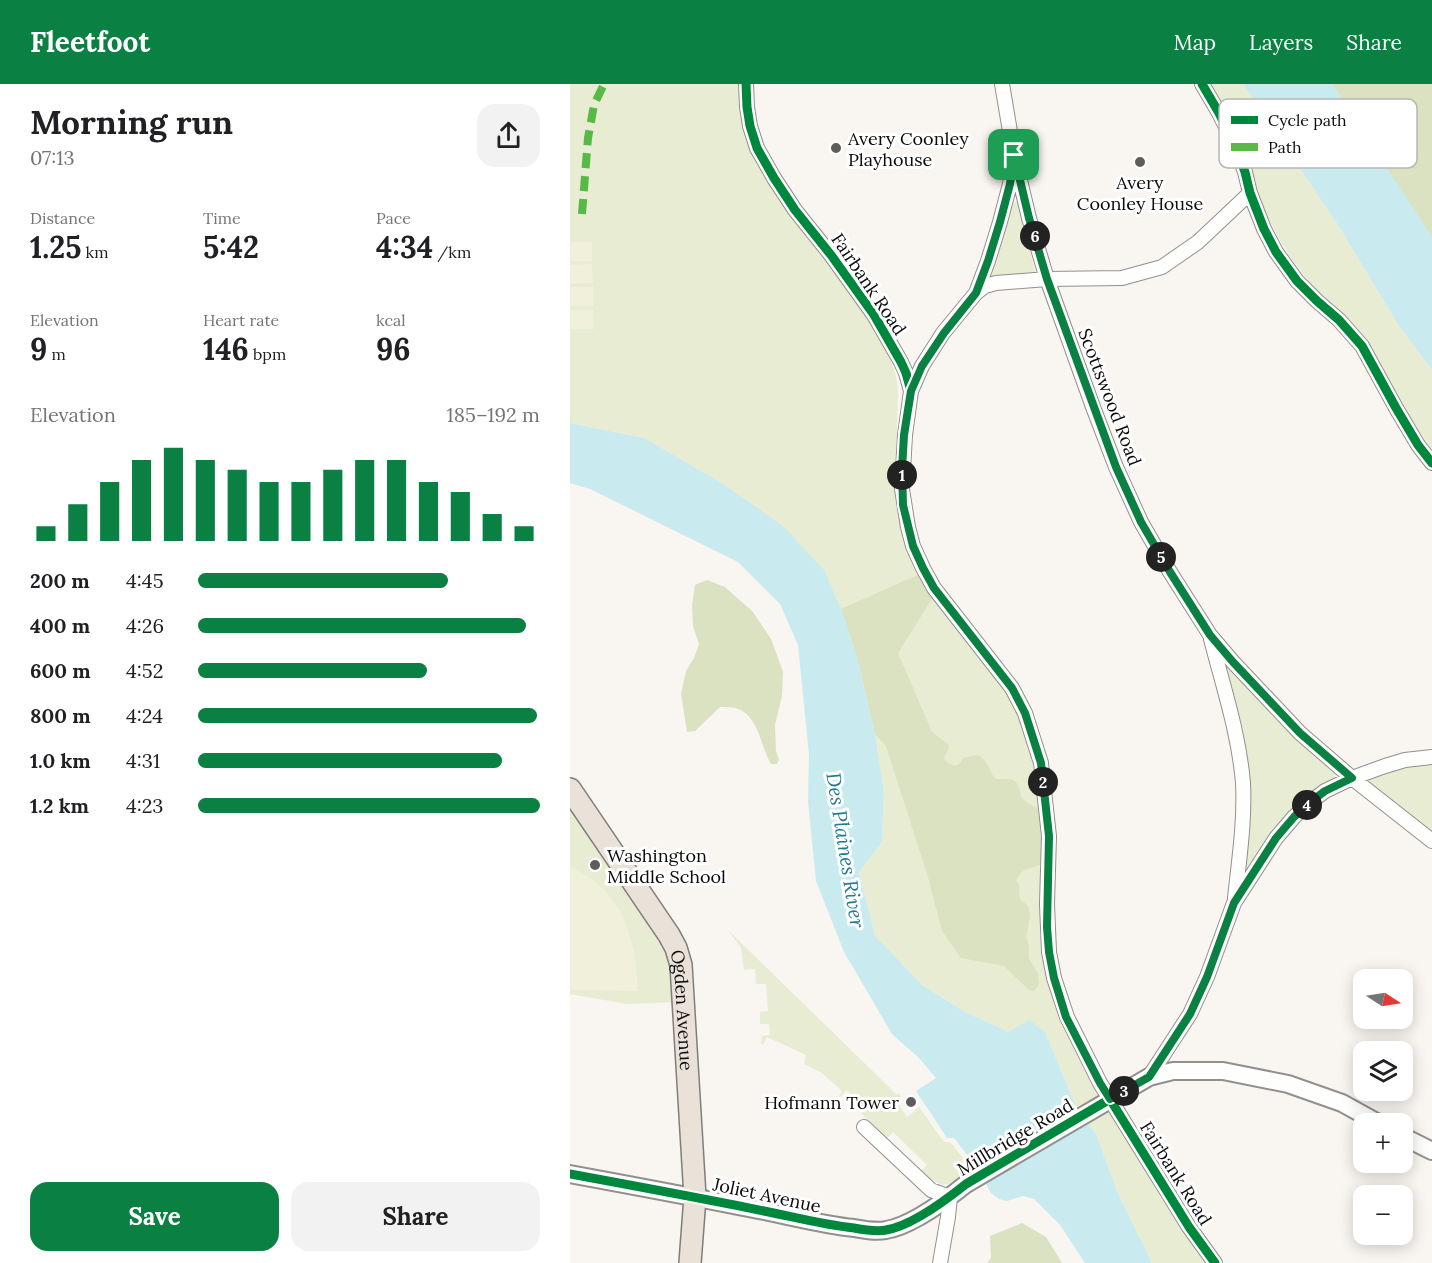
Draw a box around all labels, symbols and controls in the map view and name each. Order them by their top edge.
text: Fleetfoot [30,24,150,60]
text: Map [1173,29,1216,56]
text: Layers [1249,29,1313,56]
text: Share [1346,29,1402,56]
legend [1219,99,1417,168]
text: Morning run [30,101,233,143]
button: share [477,104,540,167]
text: Cycle path [1268,110,1347,130]
place label: Avery Coonley Playhouse [847,127,969,171]
pin [988,129,1039,180]
text: Path [1268,137,1302,157]
icon: arrive [997,138,1030,171]
marker: Avery Coonley Playhouse [829,141,843,155]
text: 07:13 [30,145,75,170]
marker: Avery Coonley House [1133,155,1147,169]
place label: Avery Coonley House [1077,171,1203,215]
text: Distance [30,208,95,228]
text: Time [203,208,241,228]
text: Pace [376,208,411,228]
pin: 6 [1020,221,1050,251]
text: 6 [1030,226,1040,246]
text: 1.25 [30,228,81,266]
text: 5:42 [203,228,259,266]
text: 4:34 [376,228,433,266]
street label: Fairbank Road [826,229,912,340]
text: km [81,242,108,262]
text: /km [433,242,471,262]
text: Elevation [30,310,99,330]
text: Heart rate [203,310,279,330]
text: kcal [376,310,406,330]
street label: Scottswood Road [1073,325,1147,469]
text: 9 [30,330,47,368]
text: 146 [203,330,249,368]
text: 96 [376,330,411,368]
text: m [47,344,66,364]
text: bpm [249,344,286,364]
text: Elevation [30,402,116,427]
text: 185–192 m [447,402,540,427]
pin: 1 [887,460,917,490]
text: 1 [899,465,905,485]
pin: 5 [1146,542,1176,572]
text: 5 [1157,547,1165,567]
text: 200 m [30,568,90,593]
text: 4:45 [126,568,164,593]
text: 400 m [30,613,90,638]
text: 4:26 [126,613,164,638]
text: 600 m [30,658,91,683]
text: 4:52 [126,658,163,683]
text: 800 m [30,703,91,728]
text: 4:24 [126,703,163,728]
text: 1.0 km [30,748,91,773]
text: 4:31 [126,748,160,773]
pin: 2 [1028,767,1058,797]
water label: Des Plaines River [821,771,871,930]
text: 2 [1039,772,1047,792]
pin: 4 [1292,790,1322,820]
text: 1.2 km [30,793,89,818]
text: 4:23 [126,793,163,818]
text: 4 [1303,795,1311,815]
place label: Washington Middle School [607,844,726,888]
marker: Washington Middle School [588,858,602,872]
street label: Ogden Avenue [666,947,699,1072]
north arrow [1353,969,1413,1029]
map controls [1353,969,1413,1245]
button: layers [1353,1041,1413,1101]
pin: 3 [1109,1076,1139,1106]
text: 3 [1120,1081,1128,1101]
place label: Hofmann Tower [764,1091,899,1114]
street label: Millbridge Road [953,1093,1078,1181]
marker: Hofmann Tower [904,1095,918,1109]
button: + [1353,1113,1413,1173]
street label: Fairbank Road [1135,1117,1217,1229]
street label: Joliet Avenue [710,1172,823,1218]
button: Save [30,1182,279,1251]
button: Share [291,1182,540,1251]
button: − [1353,1185,1413,1245]

